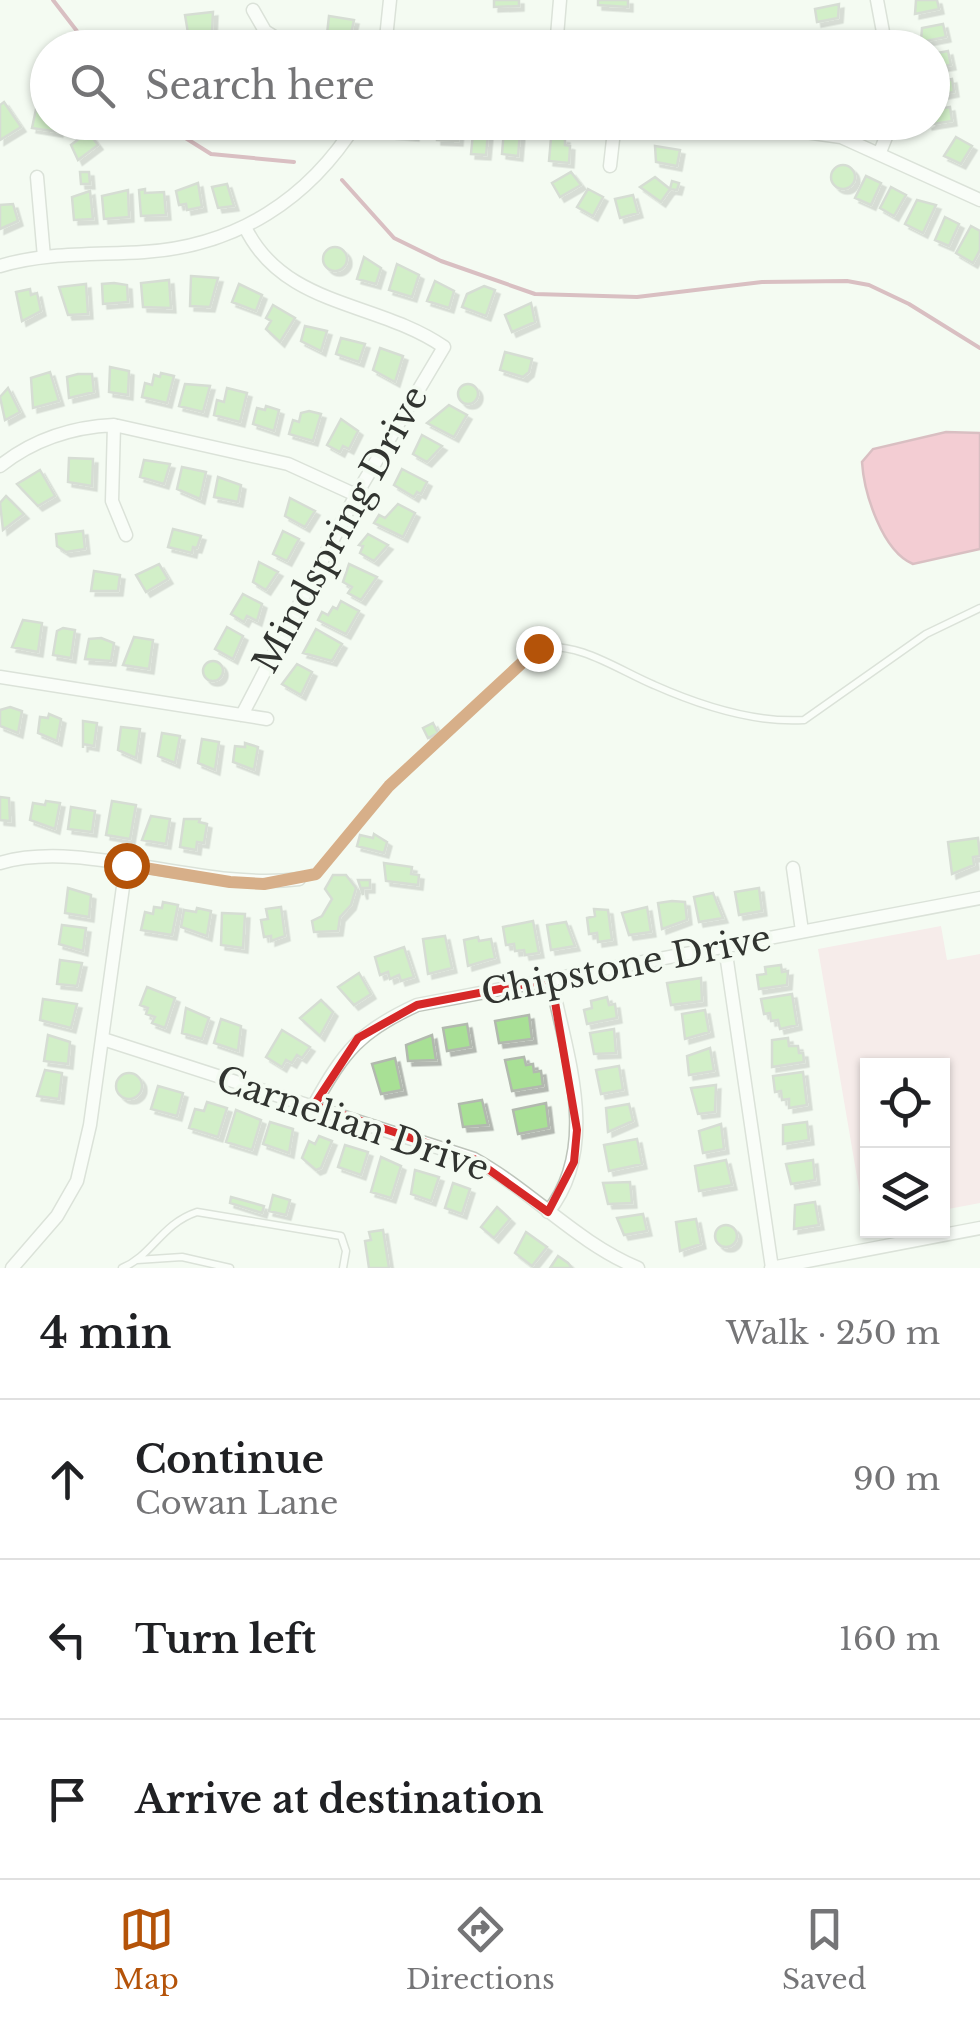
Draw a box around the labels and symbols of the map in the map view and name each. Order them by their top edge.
street label: Mindspring Drive [243,378,437,680]
route end [516,626,562,672]
route start [104,843,150,889]
street label: Chipstone Drive [478,916,774,1014]
street label: Carnelian Drive [211,1056,495,1190]

